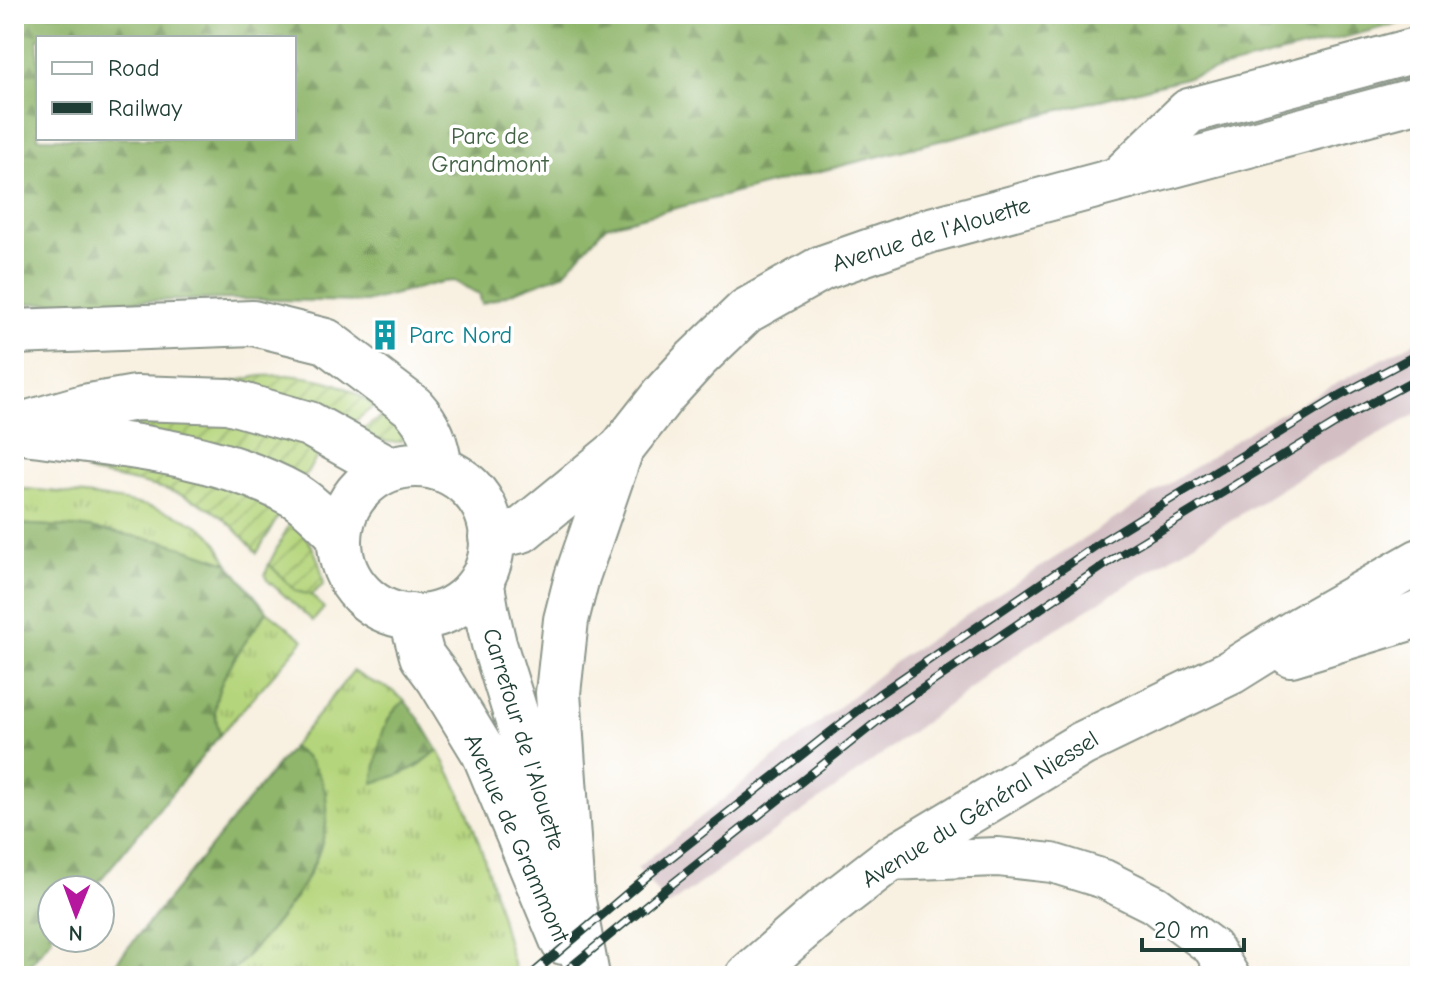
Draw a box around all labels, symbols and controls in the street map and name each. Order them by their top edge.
legend [36,36,296,140]
text: Road [108,54,160,82]
text: Railway [108,94,182,122]
park label: Parc de Grandmont [431,122,550,178]
street label: Avenue de l'Alouette [829,191,1033,277]
building icon: Parc Nord [368,318,402,352]
place label: Parc Nord [409,321,512,349]
street label: Carrefour de l'Alouette [477,625,571,853]
street label: Avenue du Général Niessel [856,725,1104,893]
street label: Avenue de Grammont [458,730,576,948]
north arrow [36,874,116,954]
scale bar [1142,902,1244,952]
text: 20 m [1154,916,1209,944]
text: N [68,920,83,946]

